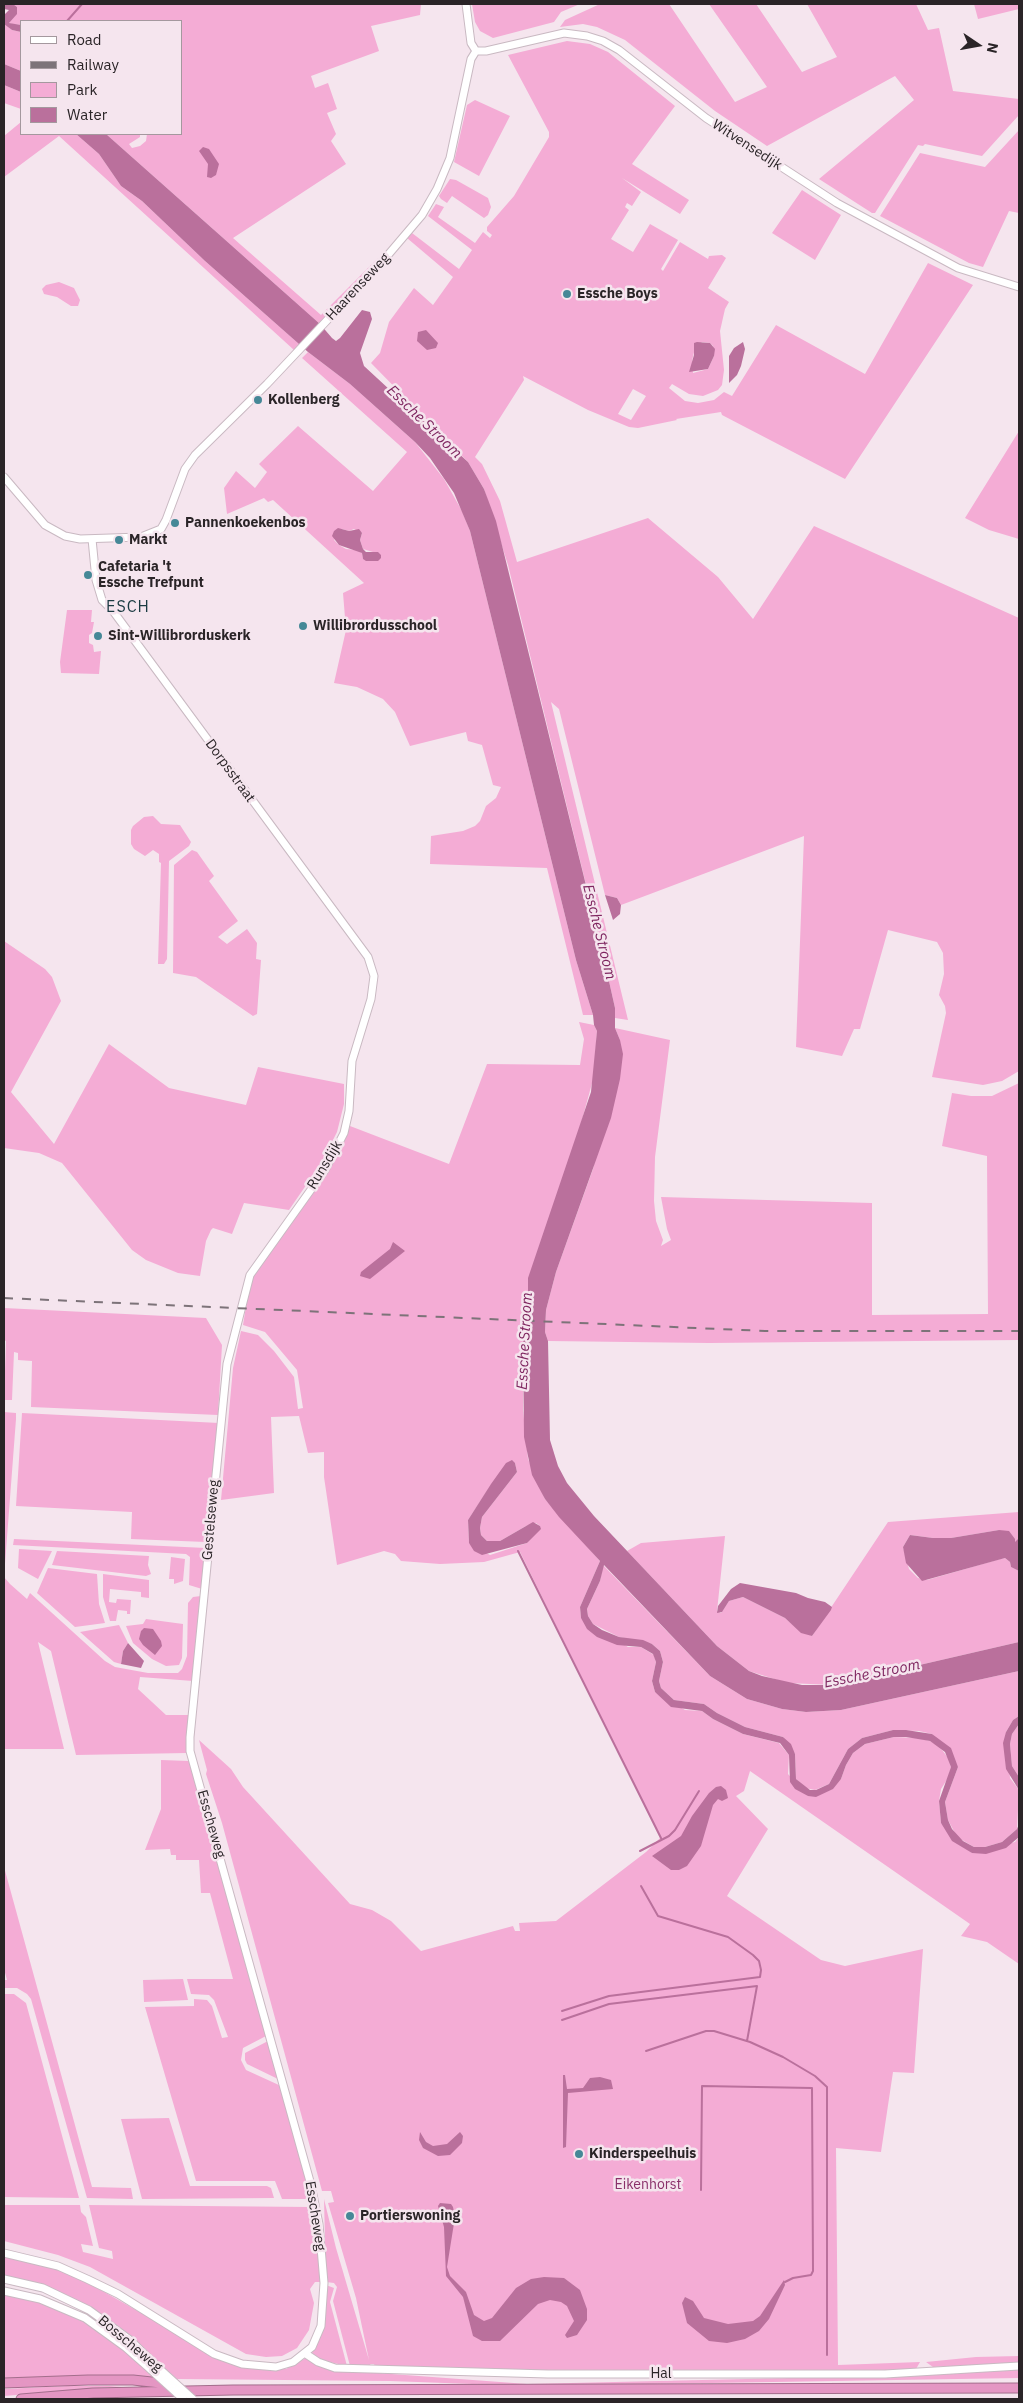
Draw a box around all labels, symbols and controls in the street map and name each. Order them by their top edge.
legend [20,20,182,135]
north arrow [953,20,1003,70]
text: Road [67,30,102,49]
text: N [983,41,1003,55]
text: Railway [67,55,119,74]
text: Park [67,80,97,99]
text: Water [67,105,107,124]
street label: Witvensedijk [709,116,785,174]
street label: Haarenseweg [323,250,393,324]
place label: Essche Boys [577,286,658,302]
marker: Essche Boys [561,288,573,300]
water label: Essche Stroom [383,382,465,462]
place label: Kollenberg [268,392,339,408]
marker: Kollenberg [252,394,264,406]
place label: Pannenkoekenbos [185,515,306,531]
marker: Pannenkoekenbos [169,517,181,529]
place label: Markt [129,532,167,548]
marker: Markt [113,534,125,546]
place label: Cafetaria 't Essche Trefpunt [98,559,204,592]
marker: Cafetaria 't Essche Trefpunt [82,569,94,581]
district label: ESCH [106,597,150,617]
place label: Willibrordusschool [313,618,437,634]
marker: Willibrordusschool [297,620,309,632]
place label: Sint-Willibrorduskerk [108,628,251,644]
marker: Sint-Willibrorduskerk [92,630,104,642]
street label: Dorpsstraat [202,736,258,806]
water label: Essche Stroom [578,882,620,982]
street label: Runsdijk [304,1137,346,1193]
water label: Essche Stroom [513,1292,537,1390]
street label: Gestelseweg [199,1479,223,1561]
water label: Essche Stroom [822,1656,922,1692]
street label: Esscheweg [193,1788,229,1860]
place label: Kinderspeelhuis [589,2146,696,2162]
marker: Kinderspeelhuis [573,2148,585,2160]
park label: Eikenhorst [614,2177,682,2193]
street label: Esscheweg [301,2180,329,2252]
place label: Portierswoning [360,2208,460,2224]
marker: Portierswoning [344,2210,356,2222]
street label: Bosscheweg [94,2312,166,2376]
street label: Hal [650,2366,672,2382]

